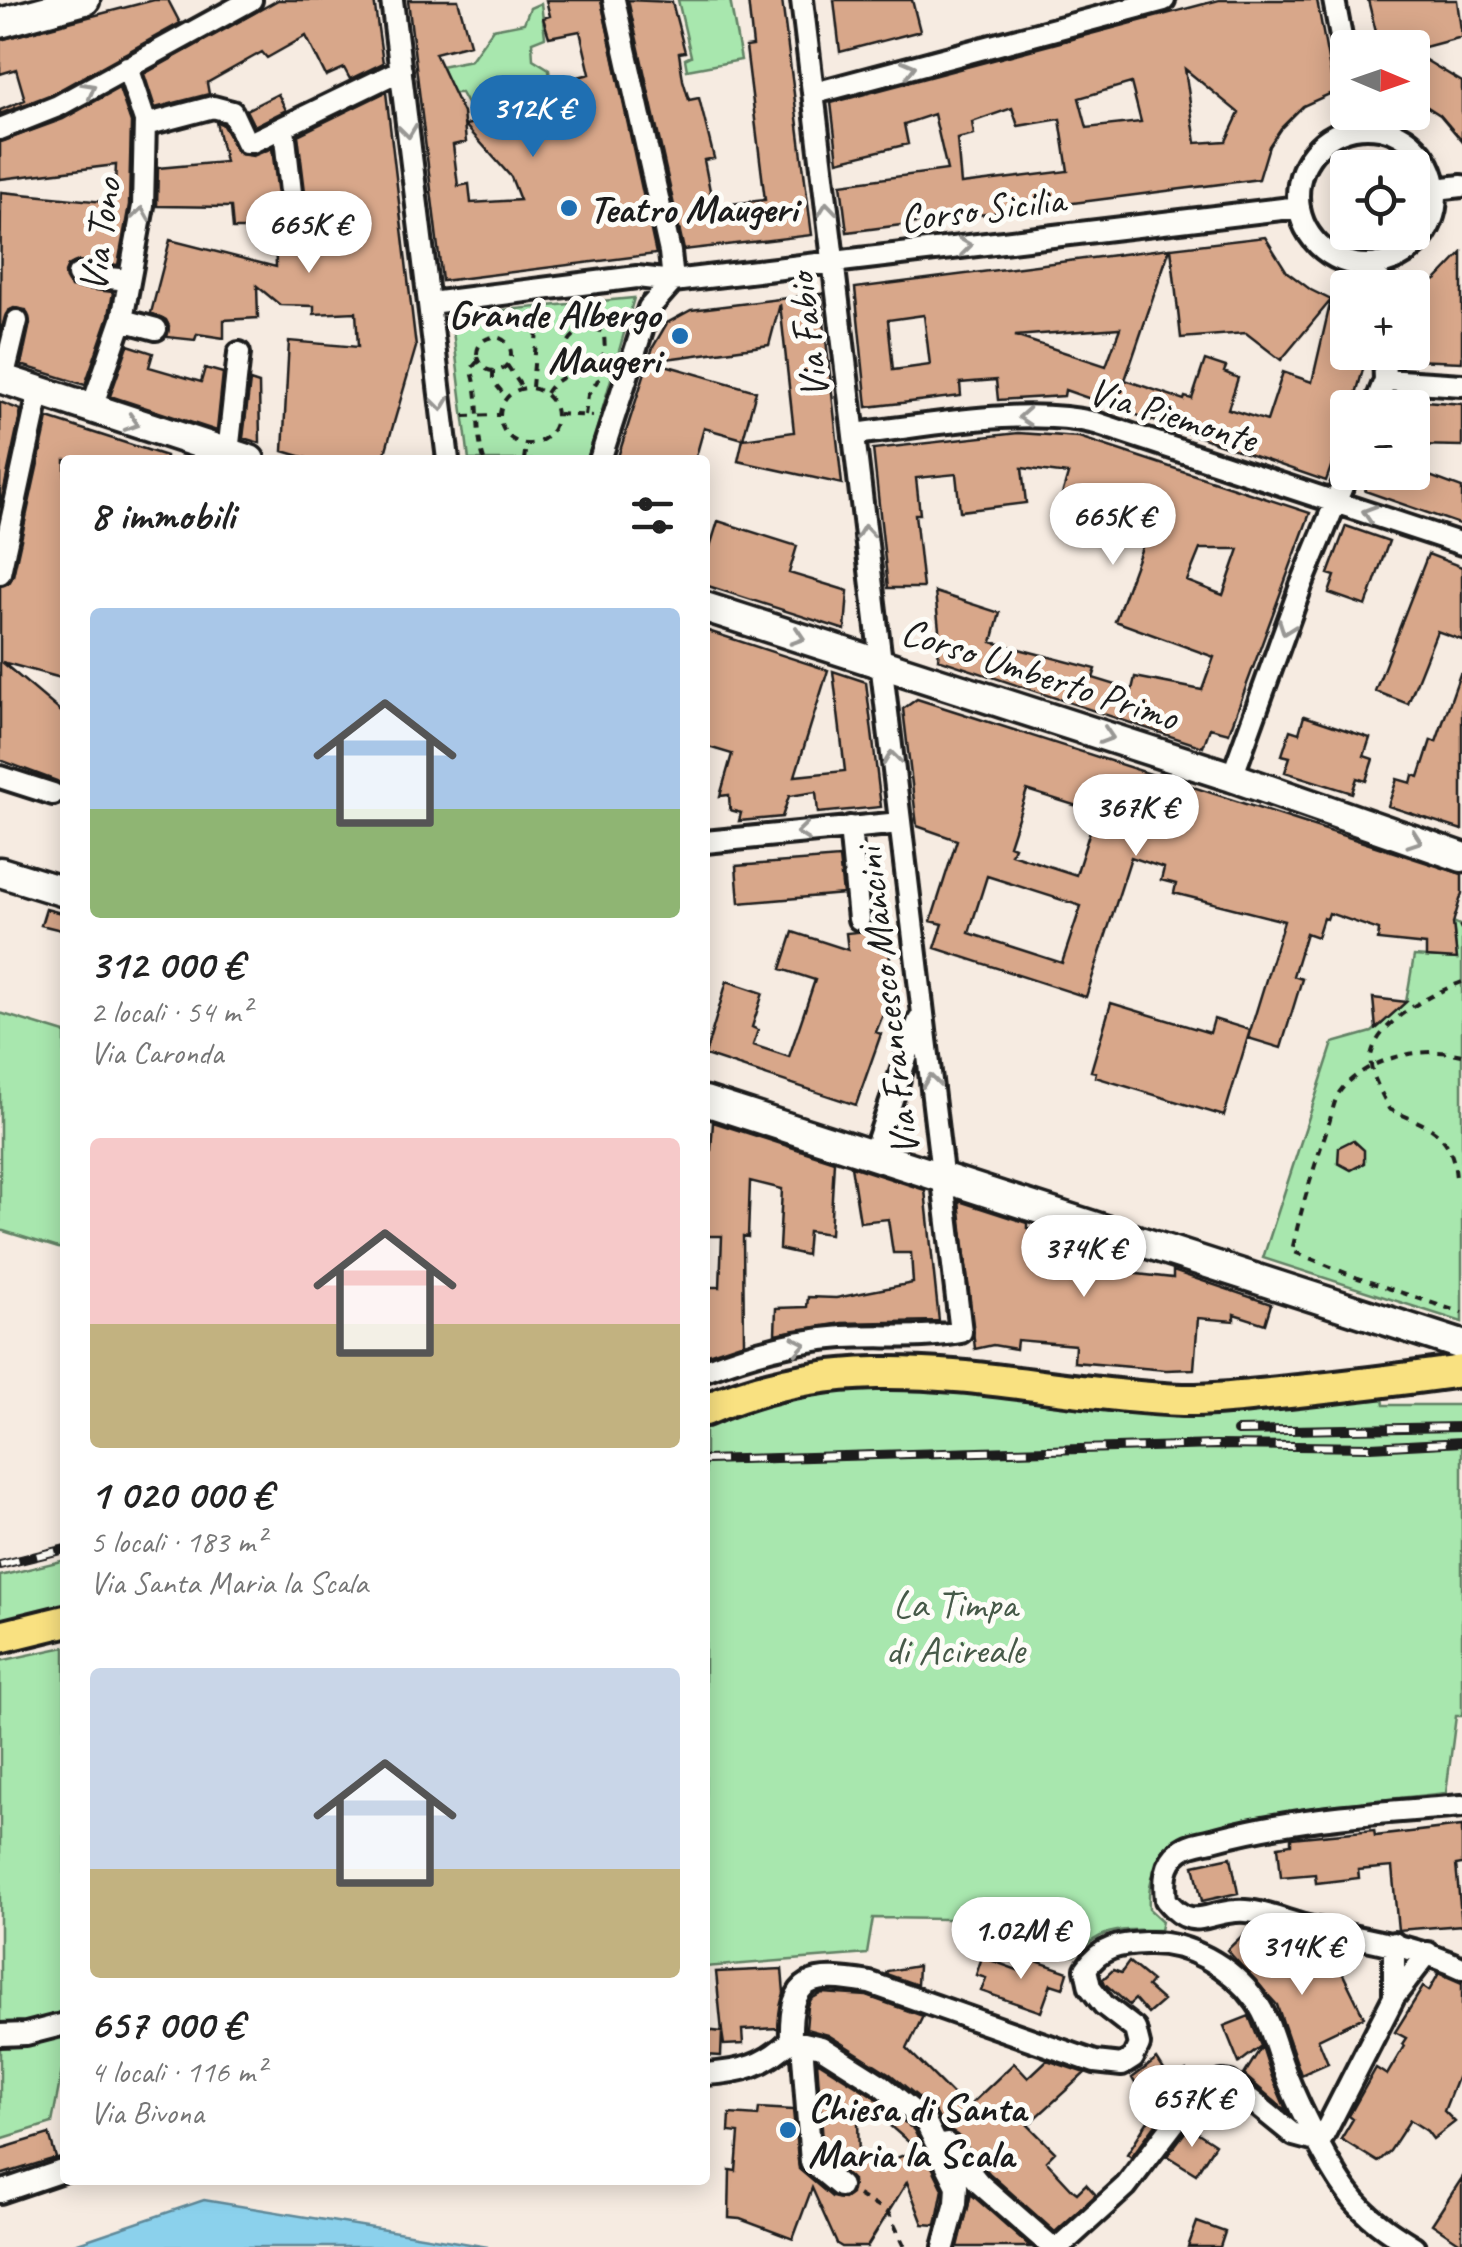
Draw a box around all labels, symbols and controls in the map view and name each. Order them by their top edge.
north arrow [1330,30,1430,130]
map controls [1330,30,1430,490]
one-way arrow [900,59,917,80]
pin: 312K € [452,75,614,160]
one-way arrow [78,81,96,101]
text: 312K € [492,87,574,128]
one-way arrow [397,124,418,140]
button: locate [1330,150,1430,250]
street label: Via Tono [67,173,133,295]
street label: Corso Sicilia [897,174,1071,244]
place label: Teatro Maugeri [589,184,803,234]
pin: 665K € [228,191,390,276]
marker: Teatro Maugeri [558,197,580,219]
one-way arrow [817,201,839,217]
text: 665K € [268,203,350,244]
one-way arrow [129,206,150,223]
one-way arrow [958,236,974,257]
street label: Via Fabio [775,267,840,401]
button: + [1330,270,1430,370]
place label: Grande Albergo Maugeri [449,289,665,385]
marker: Grande Albergo Maugeri [669,325,691,347]
street label: Via Piemonte [1083,366,1266,465]
button: − [1330,390,1430,490]
one-way arrow [430,396,451,412]
one-way arrow [1016,405,1032,427]
one-way arrow [123,411,140,432]
pin: 665K € [1032,483,1194,568]
icon: filters [625,488,680,543]
text: 8 immobili [90,489,235,542]
text: 665K € [1072,495,1154,536]
one-way arrow [1362,505,1379,525]
one-way arrow [855,523,876,539]
street label: Corso Umberto Primo [895,606,1186,743]
one-way arrow [1277,619,1298,636]
one-way arrow [788,625,805,646]
icon: home [295,673,475,853]
one-way arrow [1098,725,1115,745]
one-way arrow [882,750,903,766]
pin: 367K € [1055,774,1217,859]
text: 367K € [1095,786,1177,827]
one-way arrow [794,821,810,842]
one-way arrow [1406,829,1423,849]
street label: Via Francesco Mancini [843,841,931,1159]
text: 312 000 € [90,938,243,991]
text: 2 locali · 54 m² [90,991,250,1032]
text: Via Caronda [90,1032,223,1073]
one-way arrow [921,1073,942,1089]
icon: home [295,1203,475,1383]
pin: 374K € [1003,1215,1165,1300]
text: 374K € [1043,1227,1125,1268]
one-way arrow [790,1335,807,1356]
text: 1 020 000 € [90,1468,272,1521]
text: 5 locali · 183 m² [90,1521,265,1562]
text: Via Santa Maria la Scala [90,1562,368,1603]
park label: La Timpa di Acireale [885,1579,1028,1675]
icon: home [295,1733,475,1913]
pin: 1.02M € [929,1897,1113,1982]
text: 1.02M € [973,1909,1069,1950]
pin: 314K € [1221,1913,1383,1998]
text: 314K € [1261,1925,1343,1966]
text: 657 000 € [90,1998,243,2051]
text: 4 locali · 116 m² [90,2051,265,2092]
pin: 657K € [1111,2065,1273,2150]
text: 657K € [1151,2077,1233,2118]
place label: Chiesa di Santa Maria la Scala [808,2083,1029,2179]
text: Via Bivona [90,2092,204,2133]
marker: Chiesa di Santa Maria la Scala [777,2119,799,2141]

